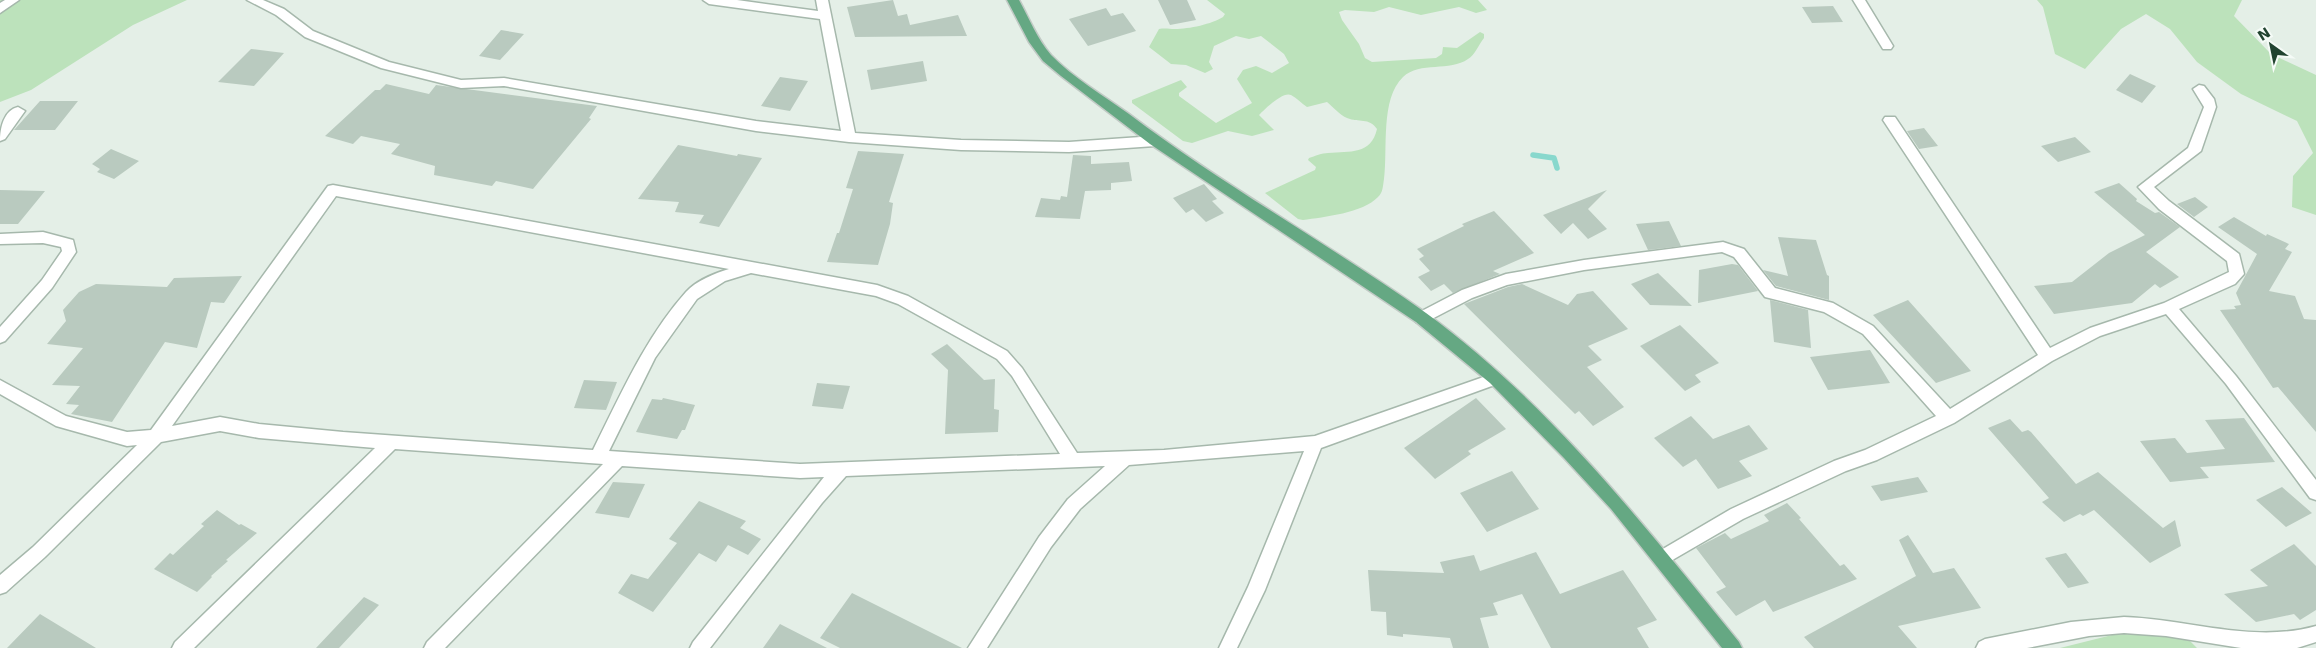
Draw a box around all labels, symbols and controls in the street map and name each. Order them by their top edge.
north arrow [2246,20,2296,70]
text: N [2255,24,2273,44]

